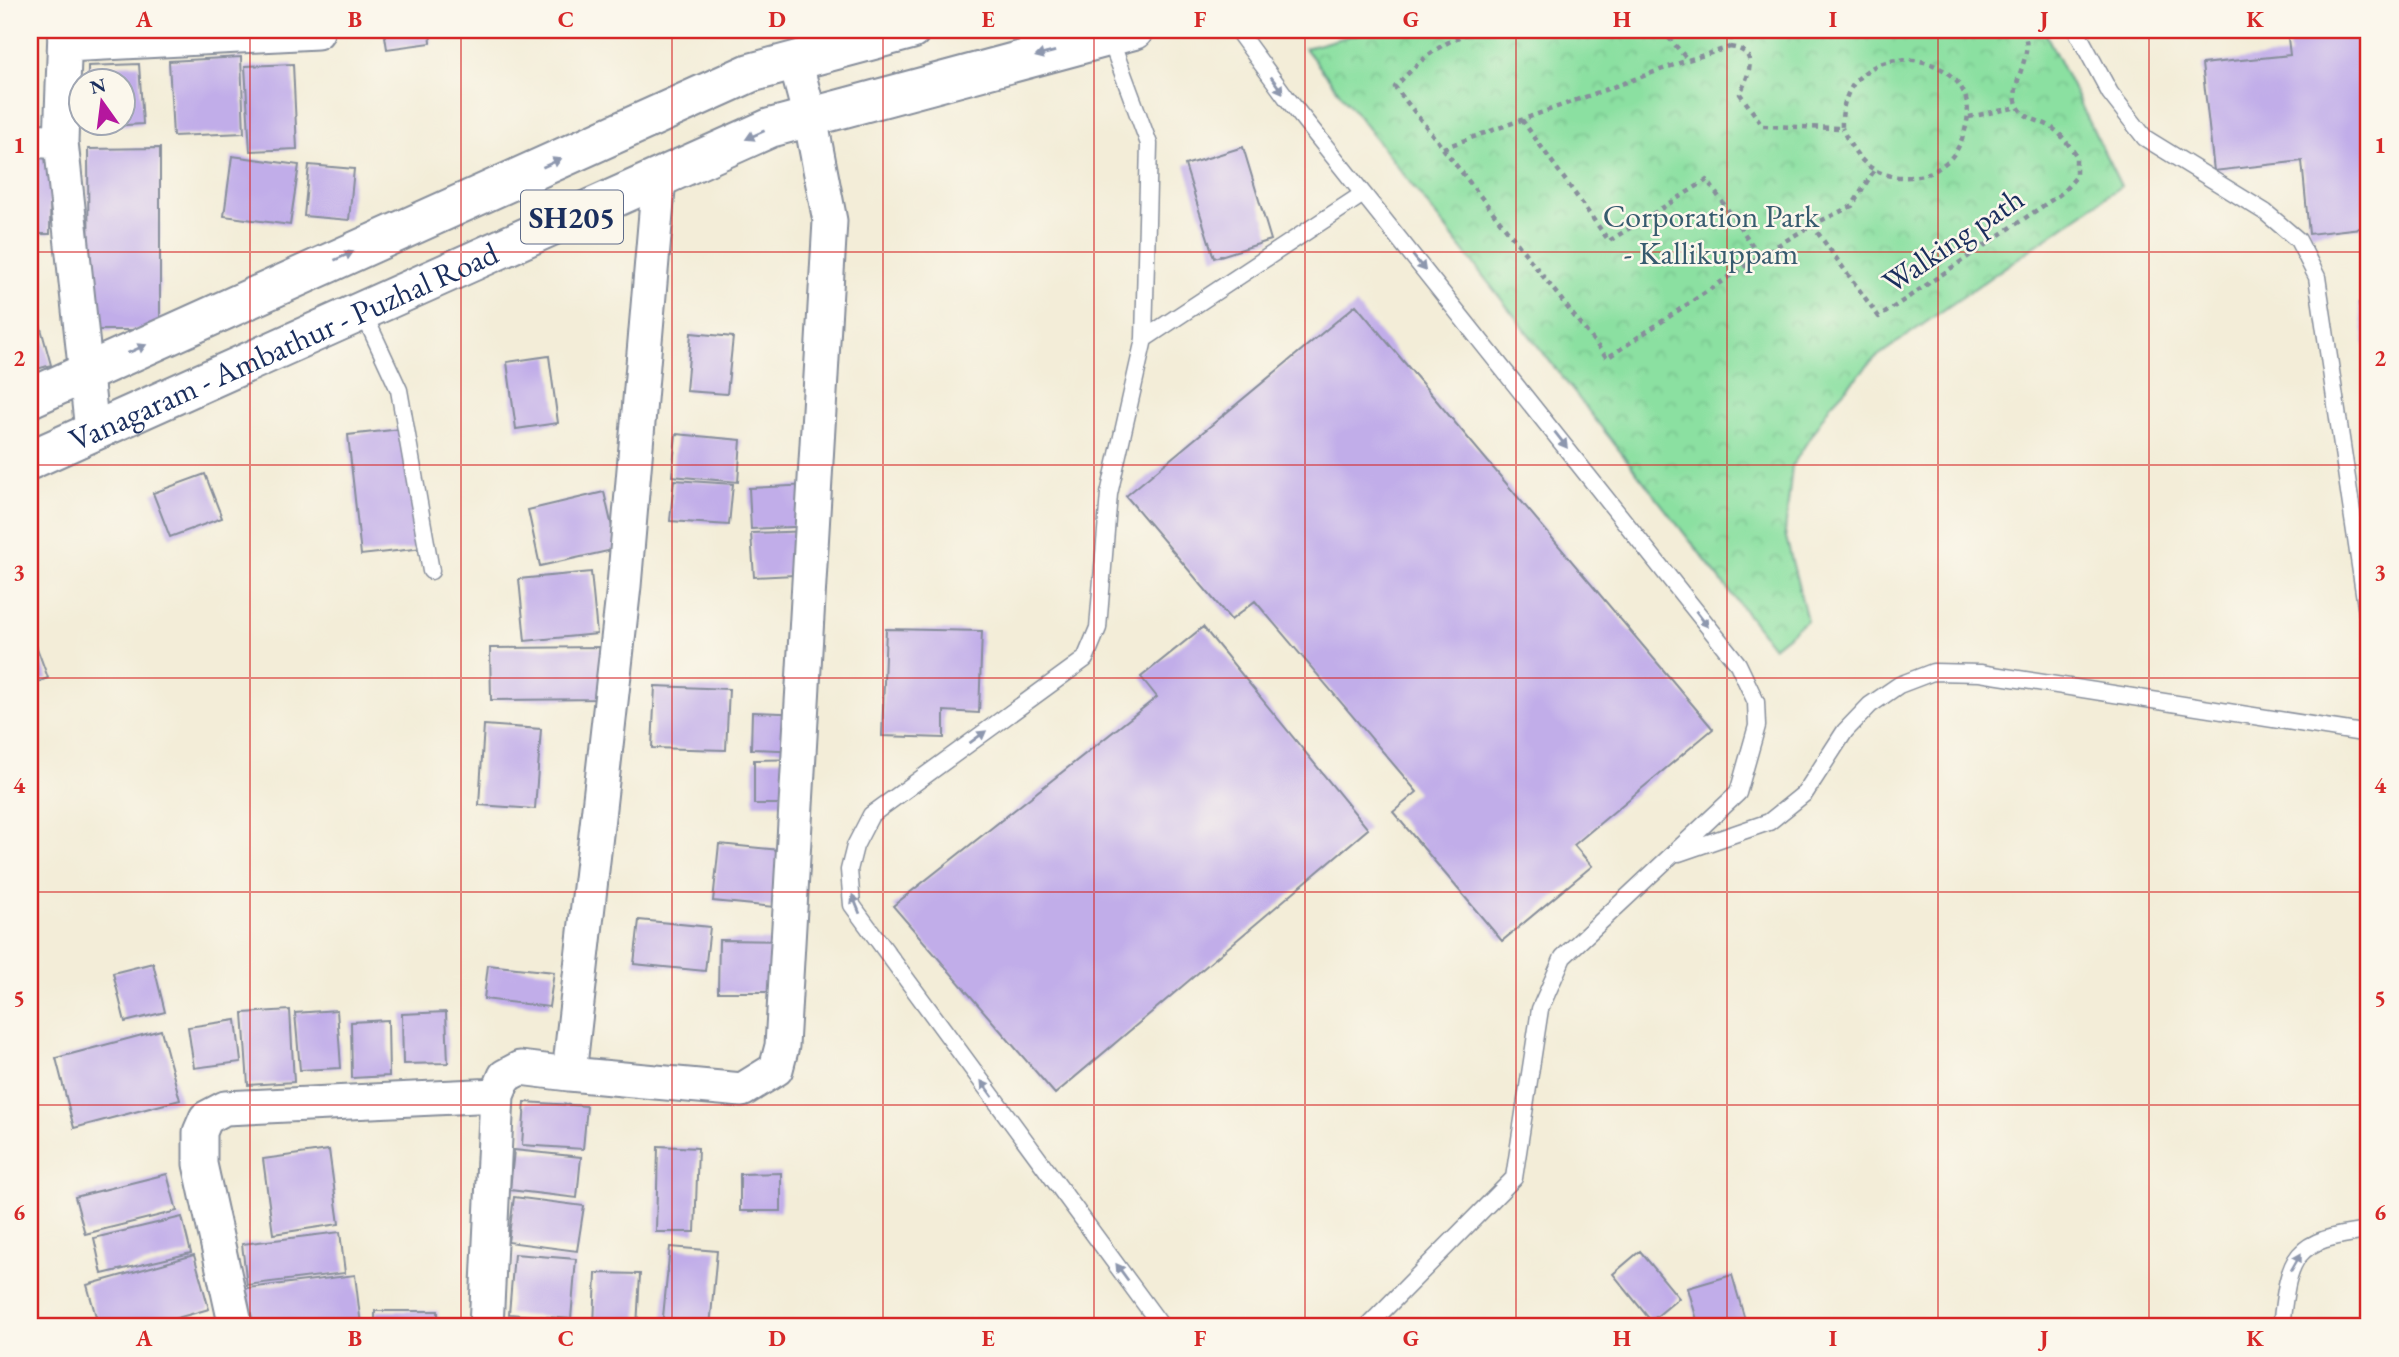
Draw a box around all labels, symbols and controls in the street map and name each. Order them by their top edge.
text: A [135,4,153,34]
text: B [348,4,362,34]
text: C [558,4,574,34]
text: D [768,4,786,34]
text: E [981,4,995,34]
text: F [1194,4,1207,34]
text: G [1403,4,1419,34]
text: H [1613,4,1631,34]
text: I [1829,4,1837,34]
text: J [2038,4,2049,34]
text: K [2246,4,2264,34]
one-way arrow [1034,49,1056,60]
north arrow [66,66,136,136]
text: N [88,72,109,100]
one-way arrow [1270,76,1284,94]
one-way arrow [745,129,765,141]
text: 1 [13,130,25,160]
text: 1 [2374,130,2386,160]
one-way arrow [541,157,562,168]
street label: Walking path [1874,177,2032,303]
road number: SH205 [521,190,623,244]
park label: Corporation Park - Kallikuppam [1603,195,1820,274]
street label: Vanagaram - Ambathur - Puzhal Road [63,231,505,461]
one-way arrow [334,250,354,262]
one-way arrow [1411,254,1426,271]
text: 2 [13,343,25,373]
text: 2 [2374,343,2386,373]
one-way arrow [126,344,147,355]
one-way arrow [1553,431,1568,449]
text: 3 [13,557,25,587]
text: 3 [2374,557,2386,587]
one-way arrow [1694,610,1709,627]
one-way arrow [969,730,987,744]
text: 4 [13,770,26,800]
text: 4 [2374,770,2387,800]
one-way arrow [850,893,861,914]
text: 5 [13,983,25,1013]
text: 5 [2374,983,2386,1013]
one-way arrow [981,1080,995,1098]
text: 6 [13,1197,25,1227]
text: 6 [2374,1197,2386,1227]
one-way arrow [2290,1252,2302,1271]
one-way arrow [1115,1263,1129,1281]
text: A [135,1323,153,1353]
text: B [348,1323,362,1353]
text: C [558,1323,574,1353]
text: D [768,1323,786,1353]
text: E [981,1323,995,1353]
text: F [1194,1323,1207,1353]
text: G [1403,1323,1419,1353]
text: H [1613,1323,1631,1353]
text: I [1829,1323,1837,1353]
text: J [2038,1323,2049,1353]
text: K [2246,1323,2264,1353]

